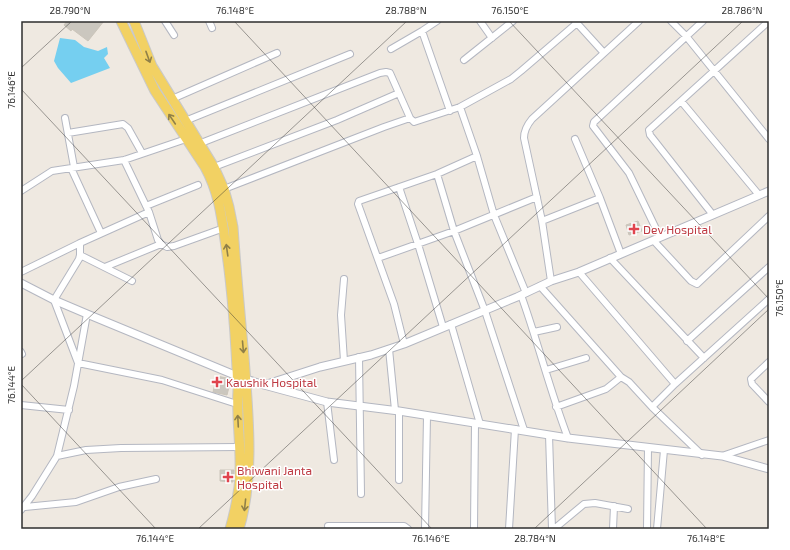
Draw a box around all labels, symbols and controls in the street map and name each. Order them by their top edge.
text: 28.790°N [49,4,91,16]
text: 76.148°E [216,4,254,16]
text: 28.788°N [385,4,427,16]
text: 76.150°E [491,4,529,16]
text: 28.786°N [721,4,763,16]
one-way arrow [145,51,153,63]
text: 76.146°E [5,71,17,109]
one-way arrow [168,114,176,125]
place label: Dev Hospital [643,222,712,236]
marker: Dev Hospital [628,223,640,235]
one-way arrow [223,244,231,257]
text: 76.150°E [773,279,785,317]
one-way arrow [239,340,247,353]
text: 76.144°E [5,365,17,404]
place label: Kaushik Hospital [226,375,317,389]
marker: Kaushik Hospital [211,376,223,388]
one-way arrow [234,415,242,428]
place label: Bhiwani Janta Hospital [237,463,312,491]
marker: Bhiwani Janta Hospital [222,471,234,483]
one-way arrow [241,498,249,511]
text: 76.144°E [136,532,175,544]
text: 76.146°E [412,532,450,544]
text: 28.784°N [514,532,556,544]
text: 76.148°E [687,532,725,544]

